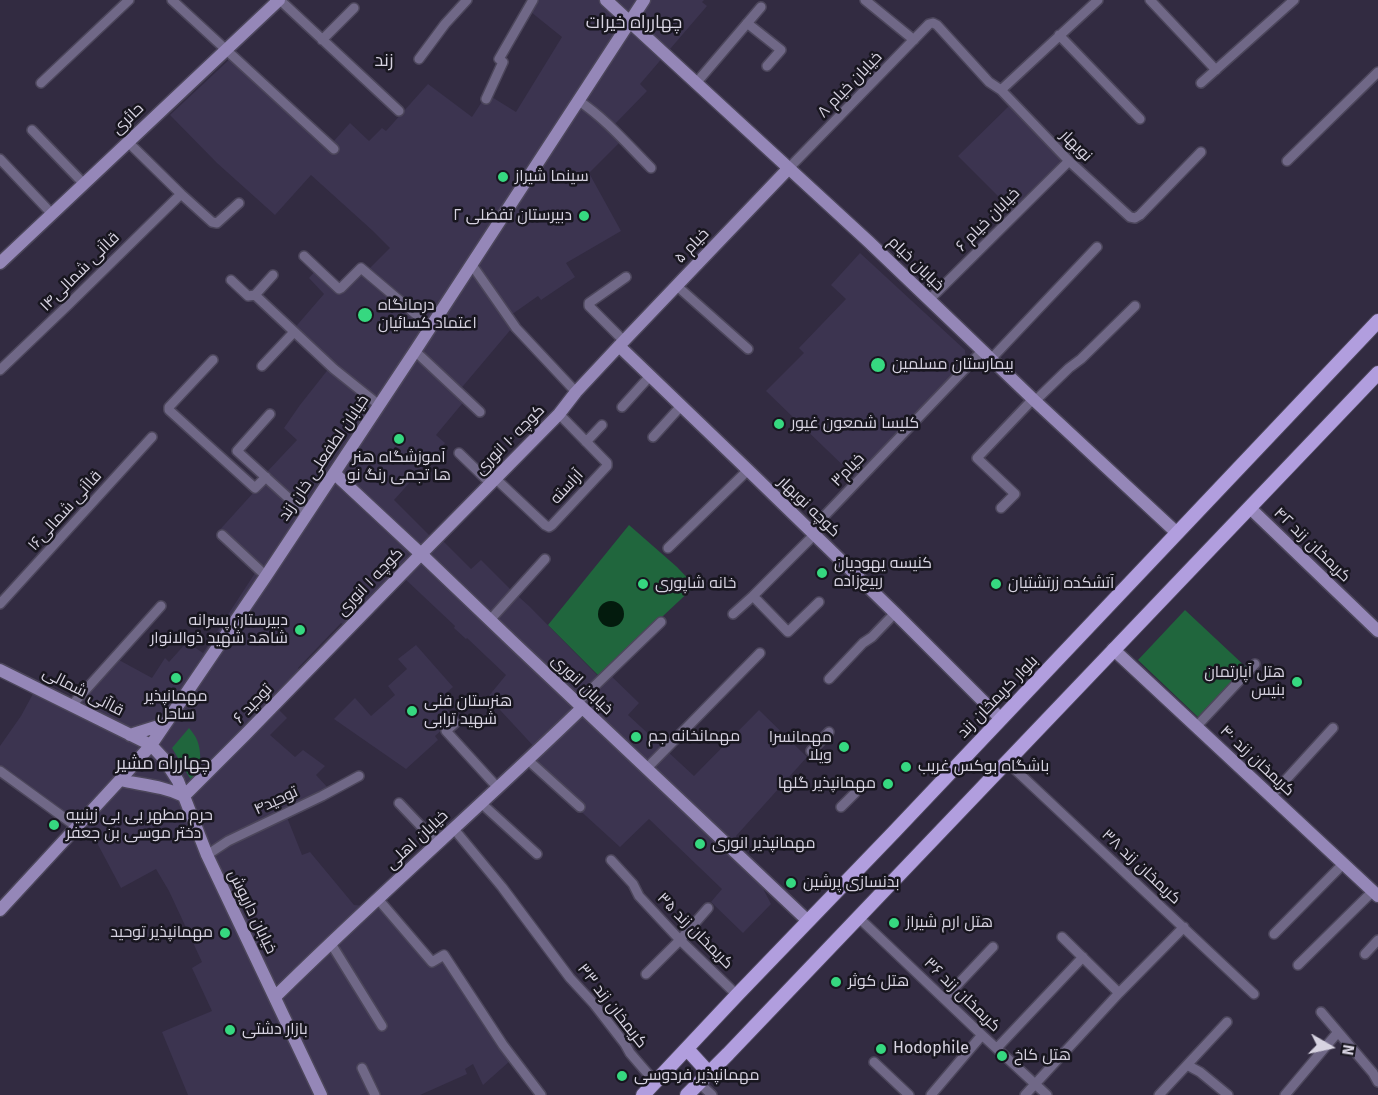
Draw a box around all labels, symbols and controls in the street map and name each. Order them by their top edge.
district label: چهارراه خیرات [586,12,682,34]
street label: خیابان خیام ۸ [814,48,886,122]
district label: زند [374,50,394,72]
street label: حائری [108,99,148,139]
street label: نوبهار [1056,126,1096,166]
place label: سینما شیراز [515,167,589,187]
marker: سینما شیراز [496,170,510,184]
street label: خیابان خیام ۶ [952,184,1024,256]
place label: دبیرستان تفضلی ۲ [453,206,572,226]
marker: دبیرستان تفضلی ۲ [577,209,591,223]
street label: ۵ خیام [671,224,713,268]
street label: قاآنی شمالی۱۴ [36,228,124,316]
street label: خیابان خیام [884,233,948,295]
place label: درمانگاه اعتماد کسائیان [378,296,477,334]
marker: درمانگاه اعتماد کسائیان [356,306,374,324]
place label: بیمارستان مسلمین [892,355,1014,375]
marker: بیمارستان مسلمین [869,356,887,374]
street label: خیابان لطفعلی خان زند [275,391,373,525]
street label: کوچه ۱۰ انوری [471,401,549,479]
place label: کلیسا شمعون غیور [791,414,919,434]
marker: کلیسا شمعون غیور [772,417,786,431]
marker: آموزشگاه هنر ها تجمی رنگ نو [392,432,406,446]
place label: آموزشگاه هنر ها تجمی رنگ نو [347,448,451,486]
street label: خیام۳ [828,449,868,491]
street label: آراسته [546,466,588,508]
street label: قاآنی شمالی۱۶ [24,467,106,555]
street label: کوچه نوبهار [774,473,844,541]
street label: کریمخان زند ۴۲ [1270,504,1354,586]
street label: کوچه ۱ انوری [333,544,407,620]
place label: کنیسه یهودیان ربیع‌زاده [834,554,932,592]
marker: کنیسه یهودیان ربیع‌زاده [815,566,829,580]
place label: خانه شاپوری [655,574,736,594]
place label: آتشکده زرتشتیان [1008,574,1114,594]
marker: خانه شاپوری [636,577,650,591]
marker: آتشکده زرتشتیان [989,577,1003,591]
place label: دبیرستان پسرانه شاهد شهید ذوالانوار [150,611,288,649]
marker: دبیرستان پسرانه شاهد شهید ذوالانوار [293,623,307,637]
street label: خیابان انوری [547,651,617,719]
street label: بلوار کریمخان زند [954,652,1042,742]
street label: قاآنی شمالی [39,663,127,721]
place label: هتل آپارتمان بنیس [1204,663,1285,701]
marker: مهمانپذیر ساحل [169,671,183,685]
marker: هتل آپارتمان بنیس [1290,675,1304,689]
street label: ۶ توحید [230,680,276,728]
place label: مهمانپذیر ساحل [145,687,207,725]
place label: هنرستان فنی شهید ترابی [424,692,512,730]
marker: هنرستان فنی شهید ترابی [405,704,419,718]
street label: کریمخان زند ۴۰ [1216,722,1298,800]
place label: مهمانخانه جم [648,727,740,747]
place label: مهمانسرا ویلا [769,728,832,766]
marker: مهمانخانه جم [629,730,643,744]
marker: مهمانسرا ویلا [837,740,851,754]
district label: چهارراه مشیر [116,753,210,775]
place label: باشگاه بوکس غریب [918,757,1049,777]
marker: باشگاه بوکس غریب [899,760,913,774]
place label: مهمانپذیر گلها [778,774,876,794]
marker: مهمانپذیر گلها [881,777,895,791]
street label: توحید۴ [251,783,301,819]
place label: حرم مطهر بی بی زینبیه دختر موسی بن جعفر [66,806,213,844]
street label: خیابان اهلی [382,806,452,874]
marker: حرم مطهر بی بی زینبیه دختر موسی بن جعفر [47,818,61,832]
street label: کریمخان زند ۳۸ [1097,825,1185,909]
place label: مهمانپذیر انوری [712,834,816,854]
marker: مهمانپذیر انوری [693,837,707,851]
street label: خیابان داریوش [223,867,281,957]
place label: بدنسازی پرشین [803,873,900,893]
marker: بدنسازی پرشین [784,876,798,890]
street label: کریمخان زند ۳۵ [653,889,737,973]
place label: هتل ارم شیراز [906,913,993,933]
marker: هتل ارم شیراز [887,916,901,930]
place label: مهمانپذیر توحید [110,923,213,943]
marker: مهمانپذیر توحید [218,926,232,940]
street label: کریمخان زند ۳۶ [920,954,1004,1036]
street label: کریمخان زند ۳۳ [573,960,651,1052]
place label: هتل کوثر [848,972,909,992]
marker: هتل کوثر [829,975,843,989]
north arrow [1300,1017,1360,1077]
place label: بازار دشتی [242,1020,308,1040]
marker: بازار دشتی [223,1023,237,1037]
place label: Hodophile [893,1039,969,1059]
marker: Hodophile [874,1042,888,1056]
text: N [1338,1043,1358,1057]
place label: هتل کاخ [1014,1046,1071,1066]
marker: هتل کاخ [995,1049,1009,1063]
place label: مهمانپذیر فردوسی [634,1066,760,1086]
marker: مهمانپذیر فردوسی [615,1069,629,1083]

